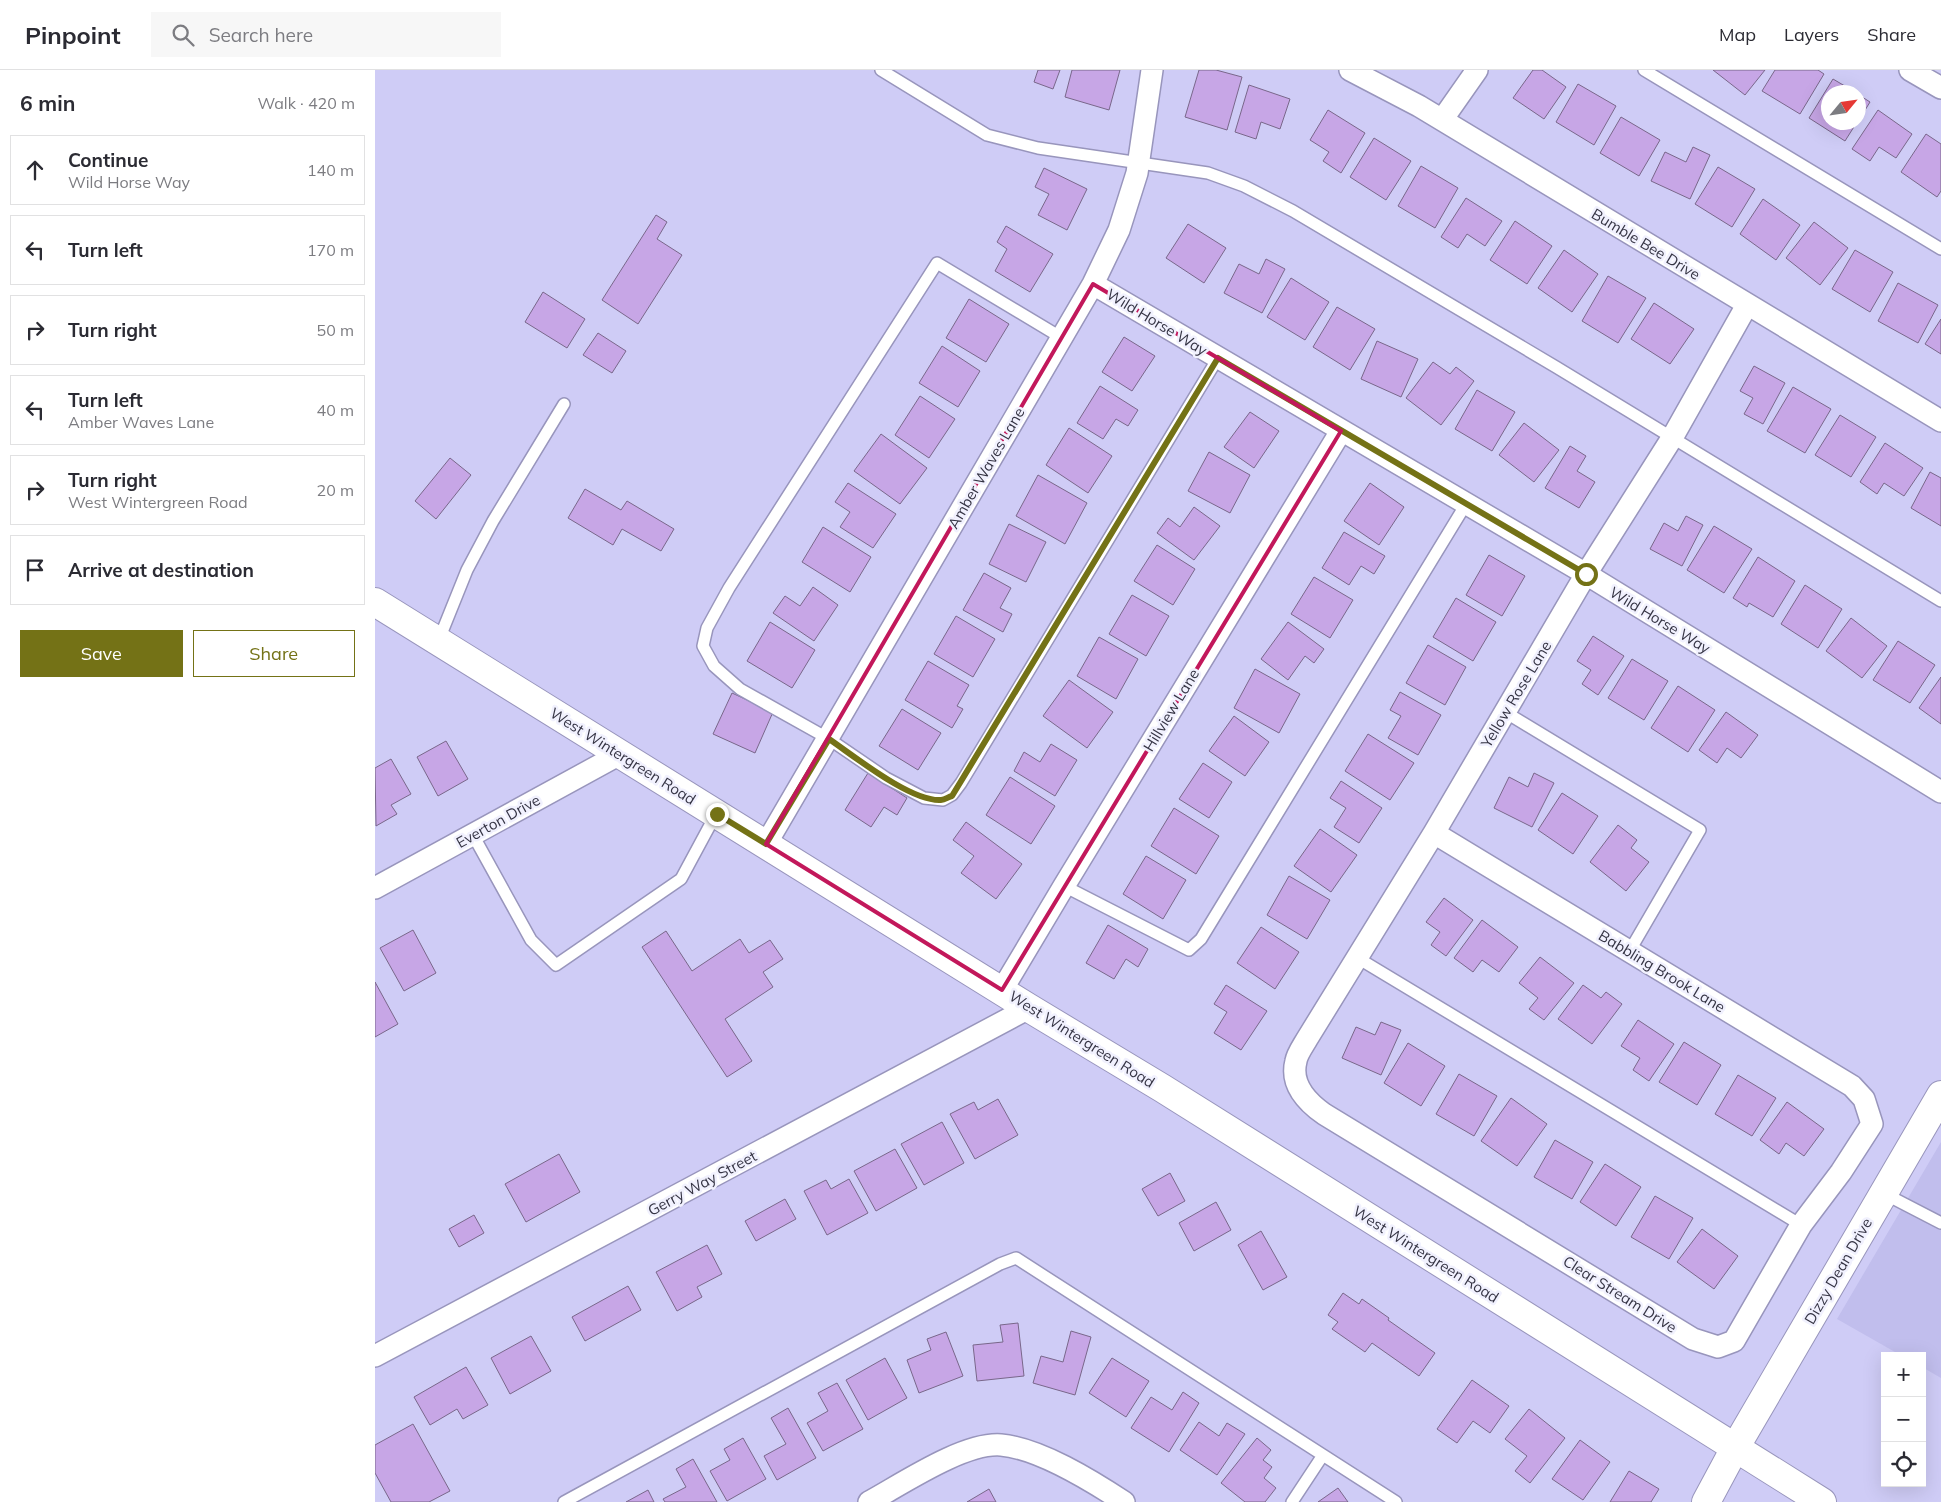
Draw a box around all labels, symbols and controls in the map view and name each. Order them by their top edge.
search box [151,12,501,57]
text: Pinpoint [25,20,121,50]
icon: search [169,21,197,49]
text: Search here [209,23,313,47]
text: Map [1719,23,1756,46]
text: Layers [1784,23,1839,46]
text: Share [1867,23,1916,46]
north arrow [1821,85,1866,130]
text: 6 min [20,90,75,116]
text: Walk · 420 m [257,93,355,113]
text: Continue [68,148,148,172]
icon: ahead [21,156,49,184]
text: 140 m [307,160,354,180]
text: Wild Horse Way [68,172,190,192]
street label: Bumble Bee Drive [1588,204,1704,284]
icon: left [21,236,49,264]
text: Turn left [68,238,143,262]
text: 170 m [307,240,354,260]
street label: Wild Horse Way [1103,284,1211,360]
icon: right [21,316,49,344]
text: Turn right [68,318,157,342]
text: 50 m [317,320,354,340]
text: Turn left [68,388,143,412]
icon: left [21,396,49,424]
text: 40 m [317,400,354,420]
street label: Amber Waves Lane [944,404,1028,532]
text: Amber Waves Lane [68,412,214,432]
text: Turn right [68,468,157,492]
icon: right [21,476,49,504]
text: 20 m [317,480,354,500]
text: West Wintergreen Road [68,492,248,512]
icon: arrive [21,556,49,584]
text: Arrive at destination [68,558,254,582]
route start [1575,563,1598,586]
street label: Wild Horse Way [1606,582,1714,658]
button: Save [20,630,183,677]
button: Share [193,630,355,677]
street label: Yellow Rose Lane [1476,637,1555,752]
street label: Hillview Lane [1139,665,1203,755]
street label: West Wintergreen Road [547,703,699,809]
street label: Everton Drive [453,790,543,852]
route end [706,803,729,826]
street label: Babbling Brook Lane [1595,926,1729,1016]
street label: West Wintergreen Road [1006,986,1158,1092]
street label: Gerry Way Street [644,1146,760,1220]
street label: West Wintergreen Road [1350,1201,1502,1307]
street label: Dizzy Dean Drive [1800,1215,1876,1327]
street label: Clear Stream Drive [1560,1251,1680,1337]
map controls [1881,1352,1926,1487]
button: + [1881,1352,1926,1397]
button: − [1881,1397,1926,1442]
button: locate [1881,1442,1926,1487]

